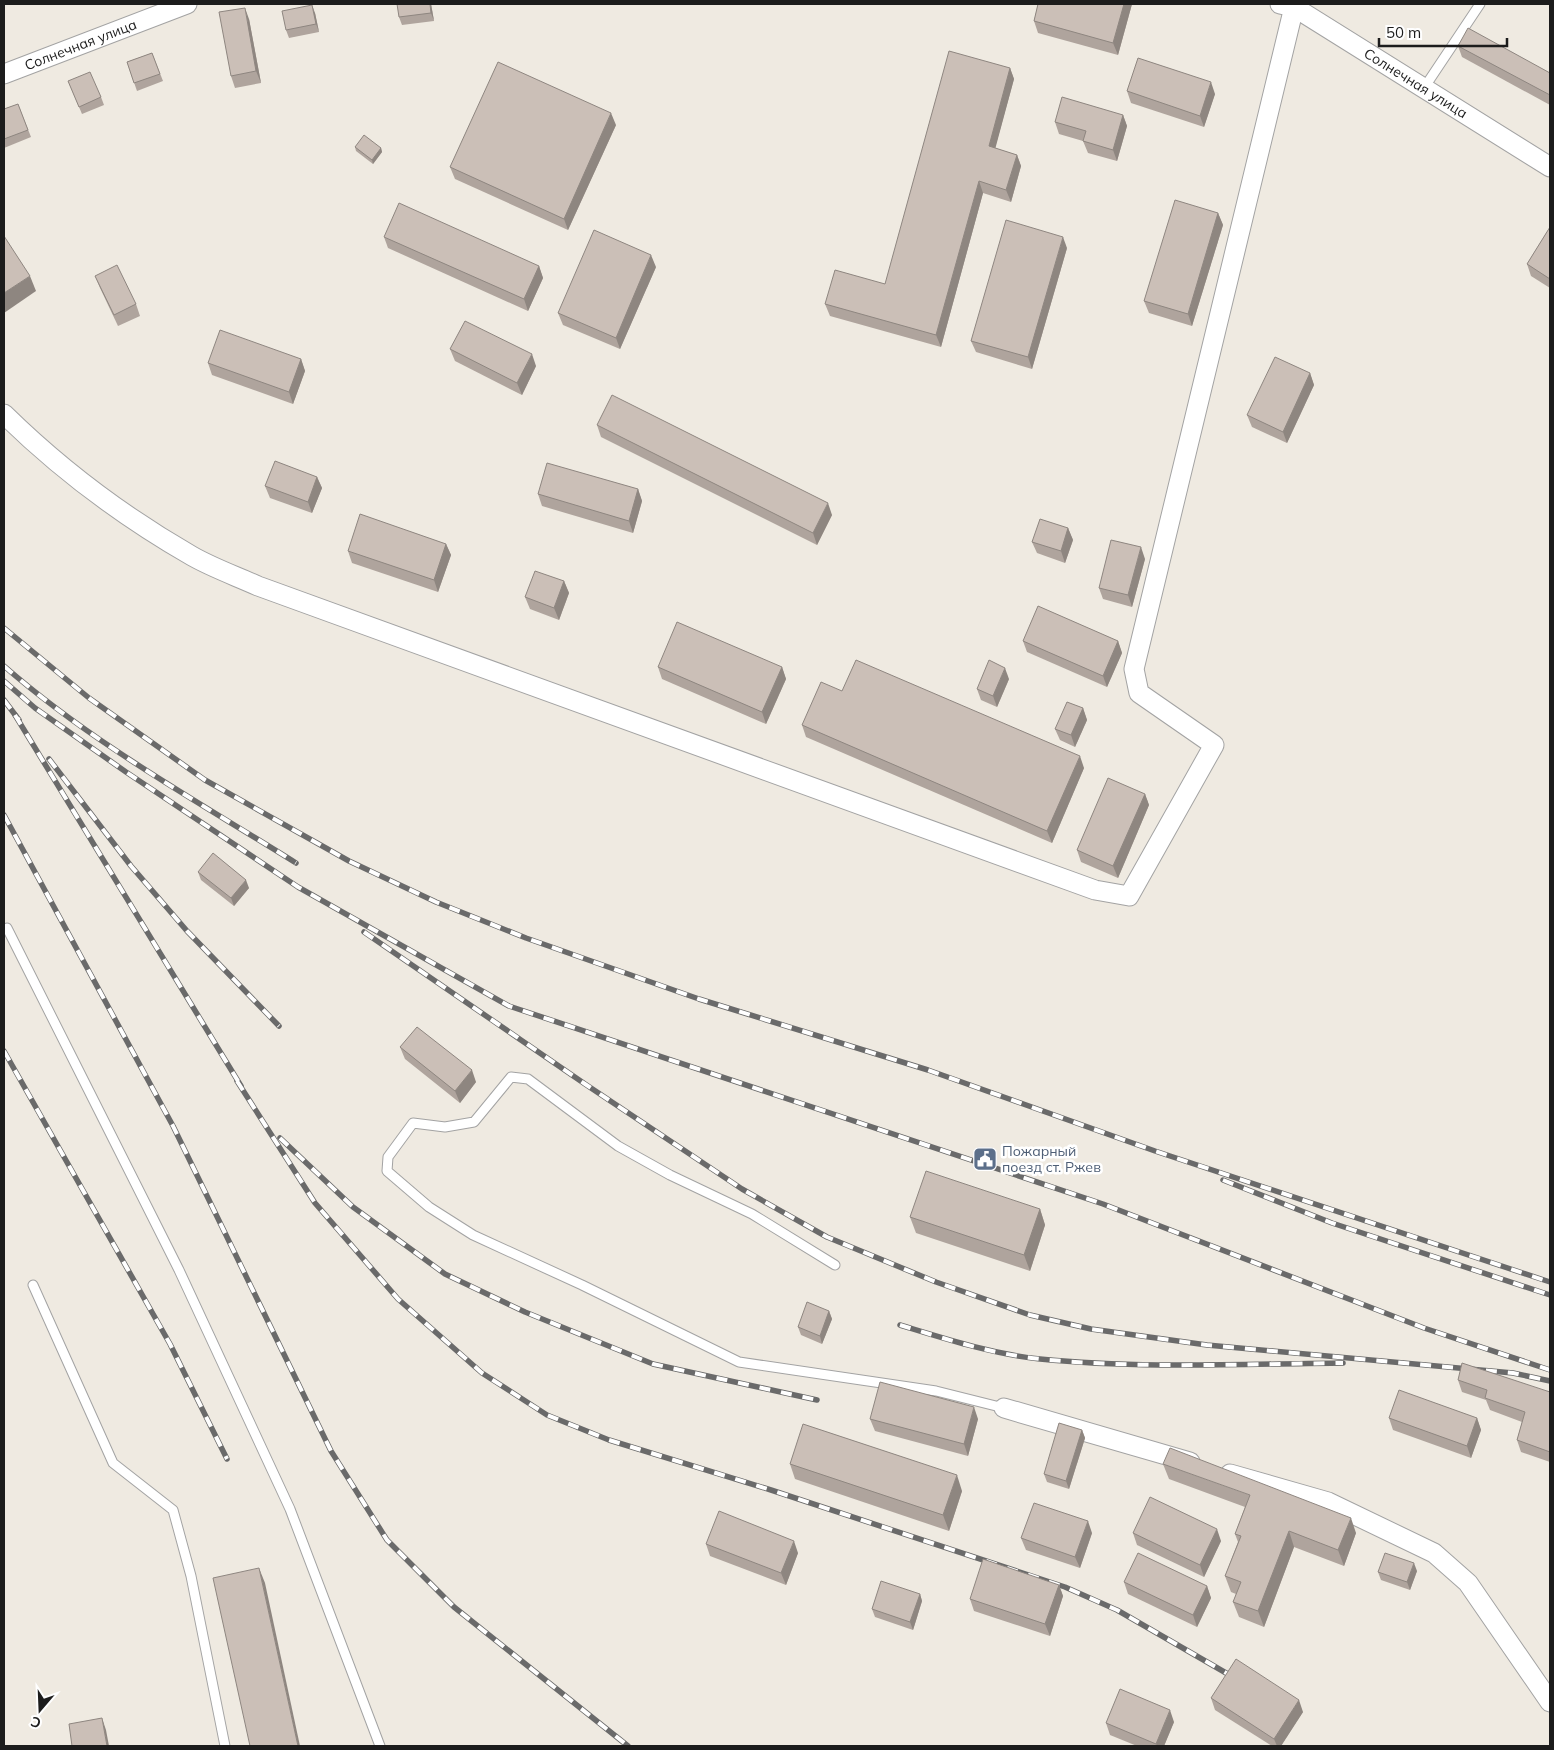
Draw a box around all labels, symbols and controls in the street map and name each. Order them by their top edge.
street label: Солнечная улица [22,15,139,74]
scale bar [1379,15,1506,47]
text: 50 m [1386,23,1421,42]
street label: Солнечная улица [1361,44,1471,122]
place label: Пожарный поезд ст. Ржев [1002,1142,1101,1176]
public building icon: Пожарный поезд ст. Ржев [972,1146,998,1172]
north arrow [15,1685,65,1735]
text: С [28,1712,43,1732]

